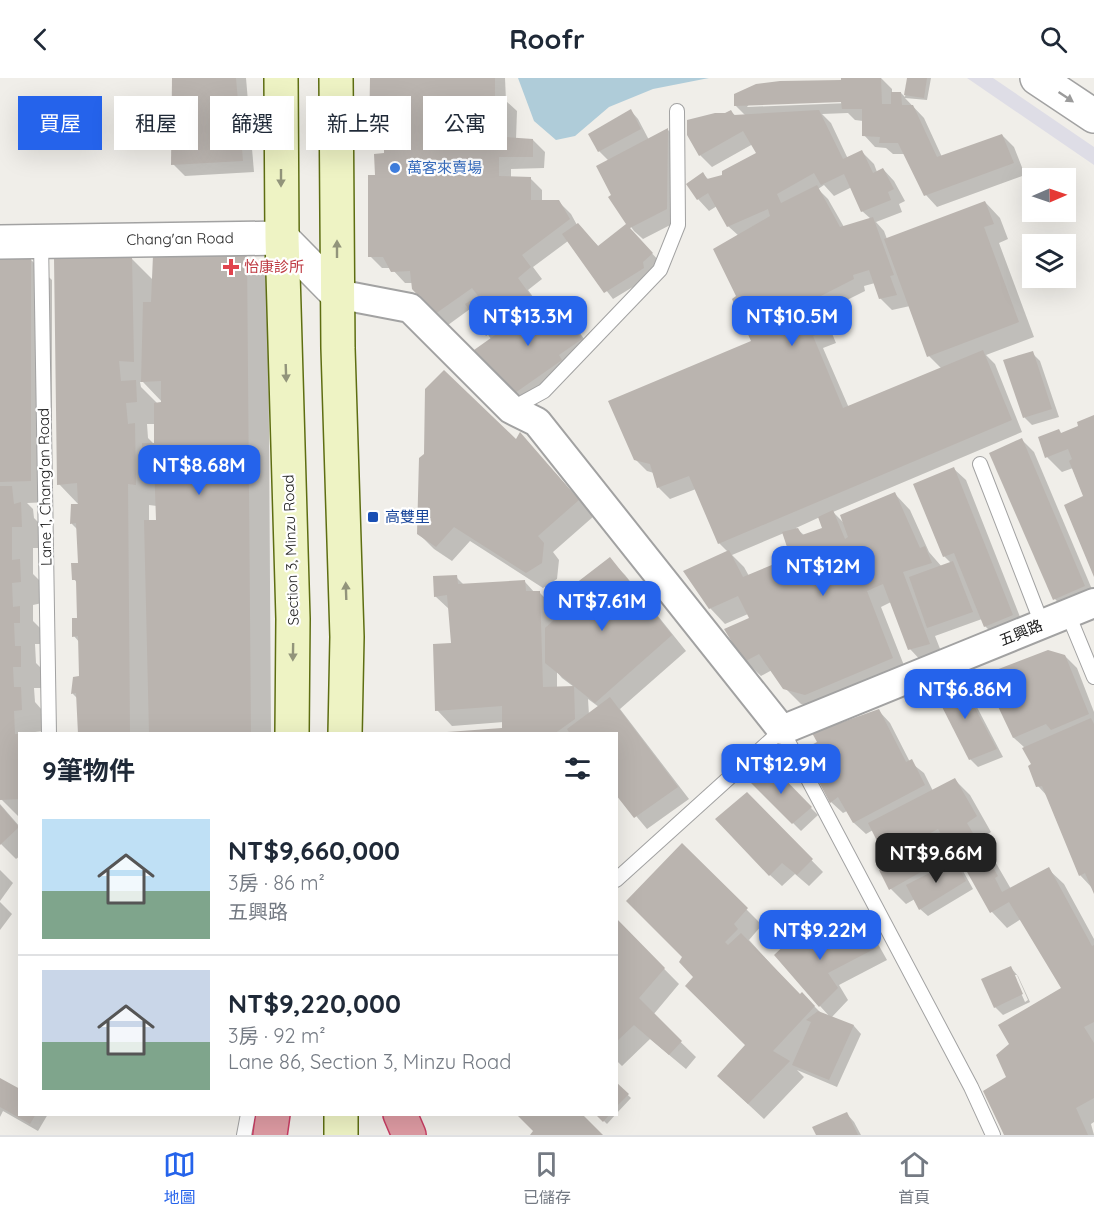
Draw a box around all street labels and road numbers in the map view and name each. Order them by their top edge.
street label: Chang'an Road [126,228,234,249]
street label: Lane 1, Chang'an Road [34,408,55,566]
street label: Section 3, Minzu Road [278,474,303,626]
street label: 五興路 [996,615,1045,650]

